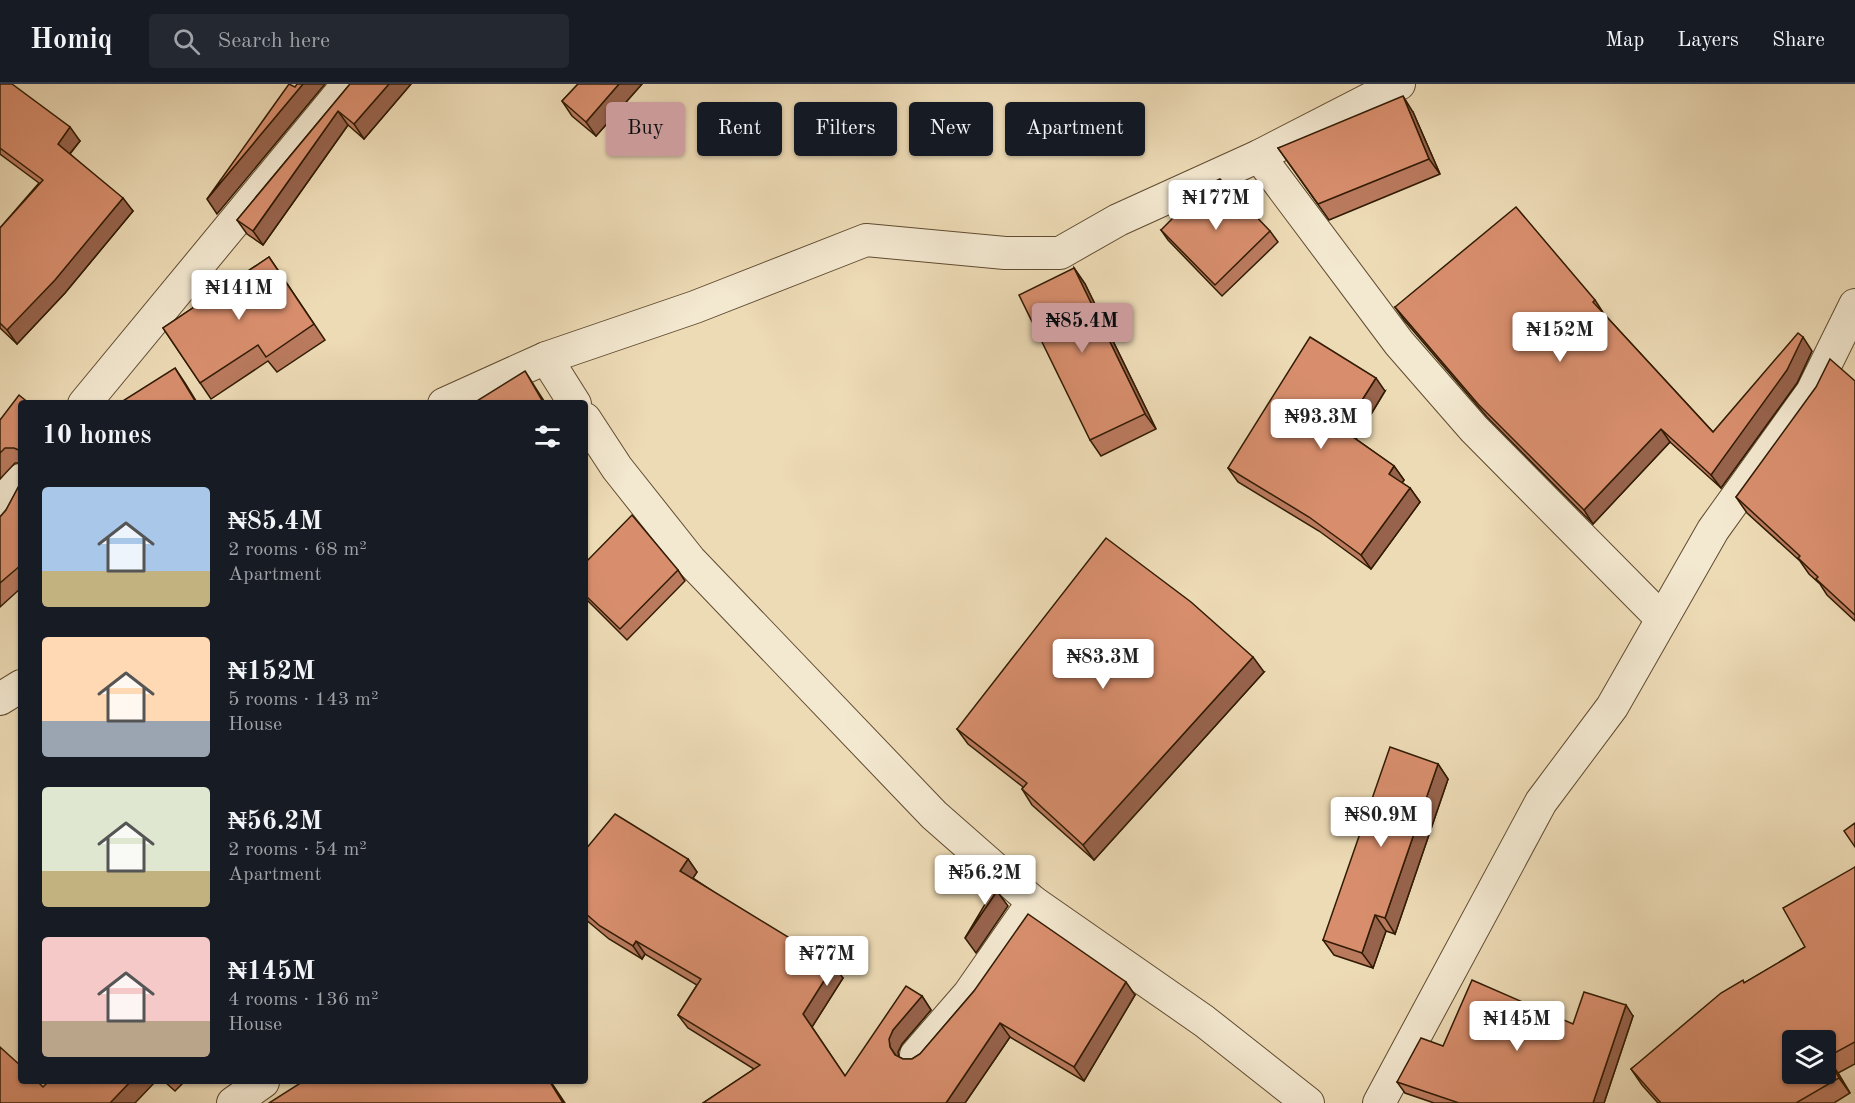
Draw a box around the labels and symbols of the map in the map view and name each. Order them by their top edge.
pin: ₦177M [1174,180,1258,231]
pin: ₦141M [197,270,281,321]
pin: ₦85.4M [1033,303,1131,354]
pin: ₦152M [1518,312,1602,363]
pin: ₦93.3M [1272,399,1370,450]
pin: ₦83.3M [1054,639,1152,690]
pin: ₦80.9M [1332,797,1430,848]
pin: ₦56.2M [936,855,1034,906]
pin: ₦77M [791,936,863,987]
pin: ₦145M [1475,1001,1559,1052]

